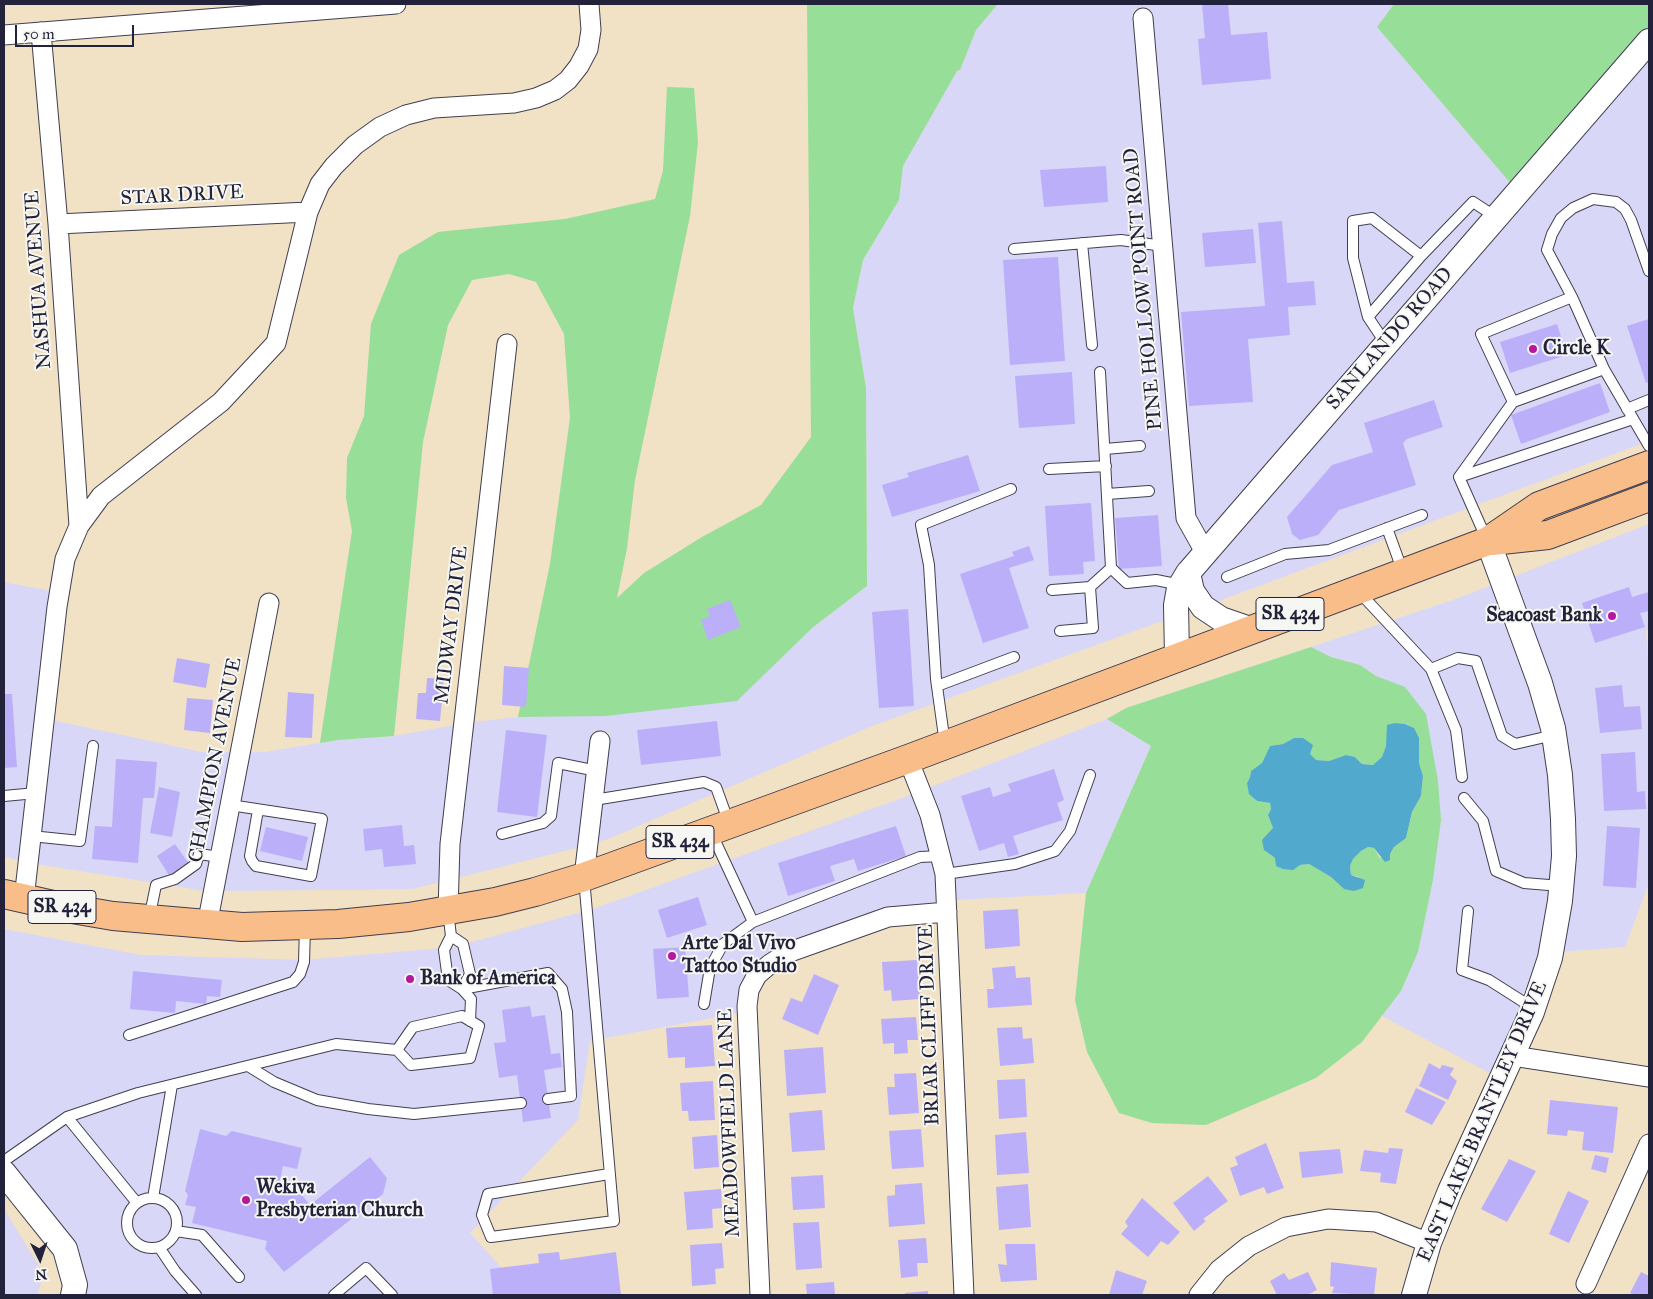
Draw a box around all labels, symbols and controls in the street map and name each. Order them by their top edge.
scale bar [18,15,136,47]
text: 50 m [23,25,55,43]
street label: PINE HOLLOW POINT ROAD [1120,147,1168,431]
street label: STAR DRIVE [120,181,244,211]
street label: NASHUA AVENUE [21,190,57,370]
street label: SANLANDO ROAD [1322,263,1458,415]
place label: Circle K [1543,337,1610,361]
marker: Circle K [1527,343,1539,355]
street label: MIDWAY DRIVE [430,545,474,705]
road number: SR 434 [1256,598,1324,630]
place label: Seacoast Bank [1486,604,1602,628]
marker: Seacoast Bank [1606,610,1618,622]
street label: CHAMPION AVENUE [184,655,248,865]
road number: SR 434 [646,826,714,859]
road number: SR 434 [28,890,96,924]
street label: BRIAR CLIFF DRIVE [914,924,946,1126]
place label: Arte Dal Vivo Tattoo Studio [682,932,797,979]
marker: Arte Dal Vivo Tattoo Studio [666,950,678,962]
place label: Bank of America [420,967,556,991]
marker: Bank of America [404,973,416,985]
street label: EAST LAKE BRANTLEY DRIVE [1413,978,1553,1266]
street label: MEADOWFIELD LANE [714,1008,746,1238]
place label: Wekiva Presbyterian Church [256,1176,423,1223]
marker: Wekiva Presbyterian Church [240,1194,252,1206]
north arrow [15,1234,65,1284]
text: N [35,1266,48,1283]

